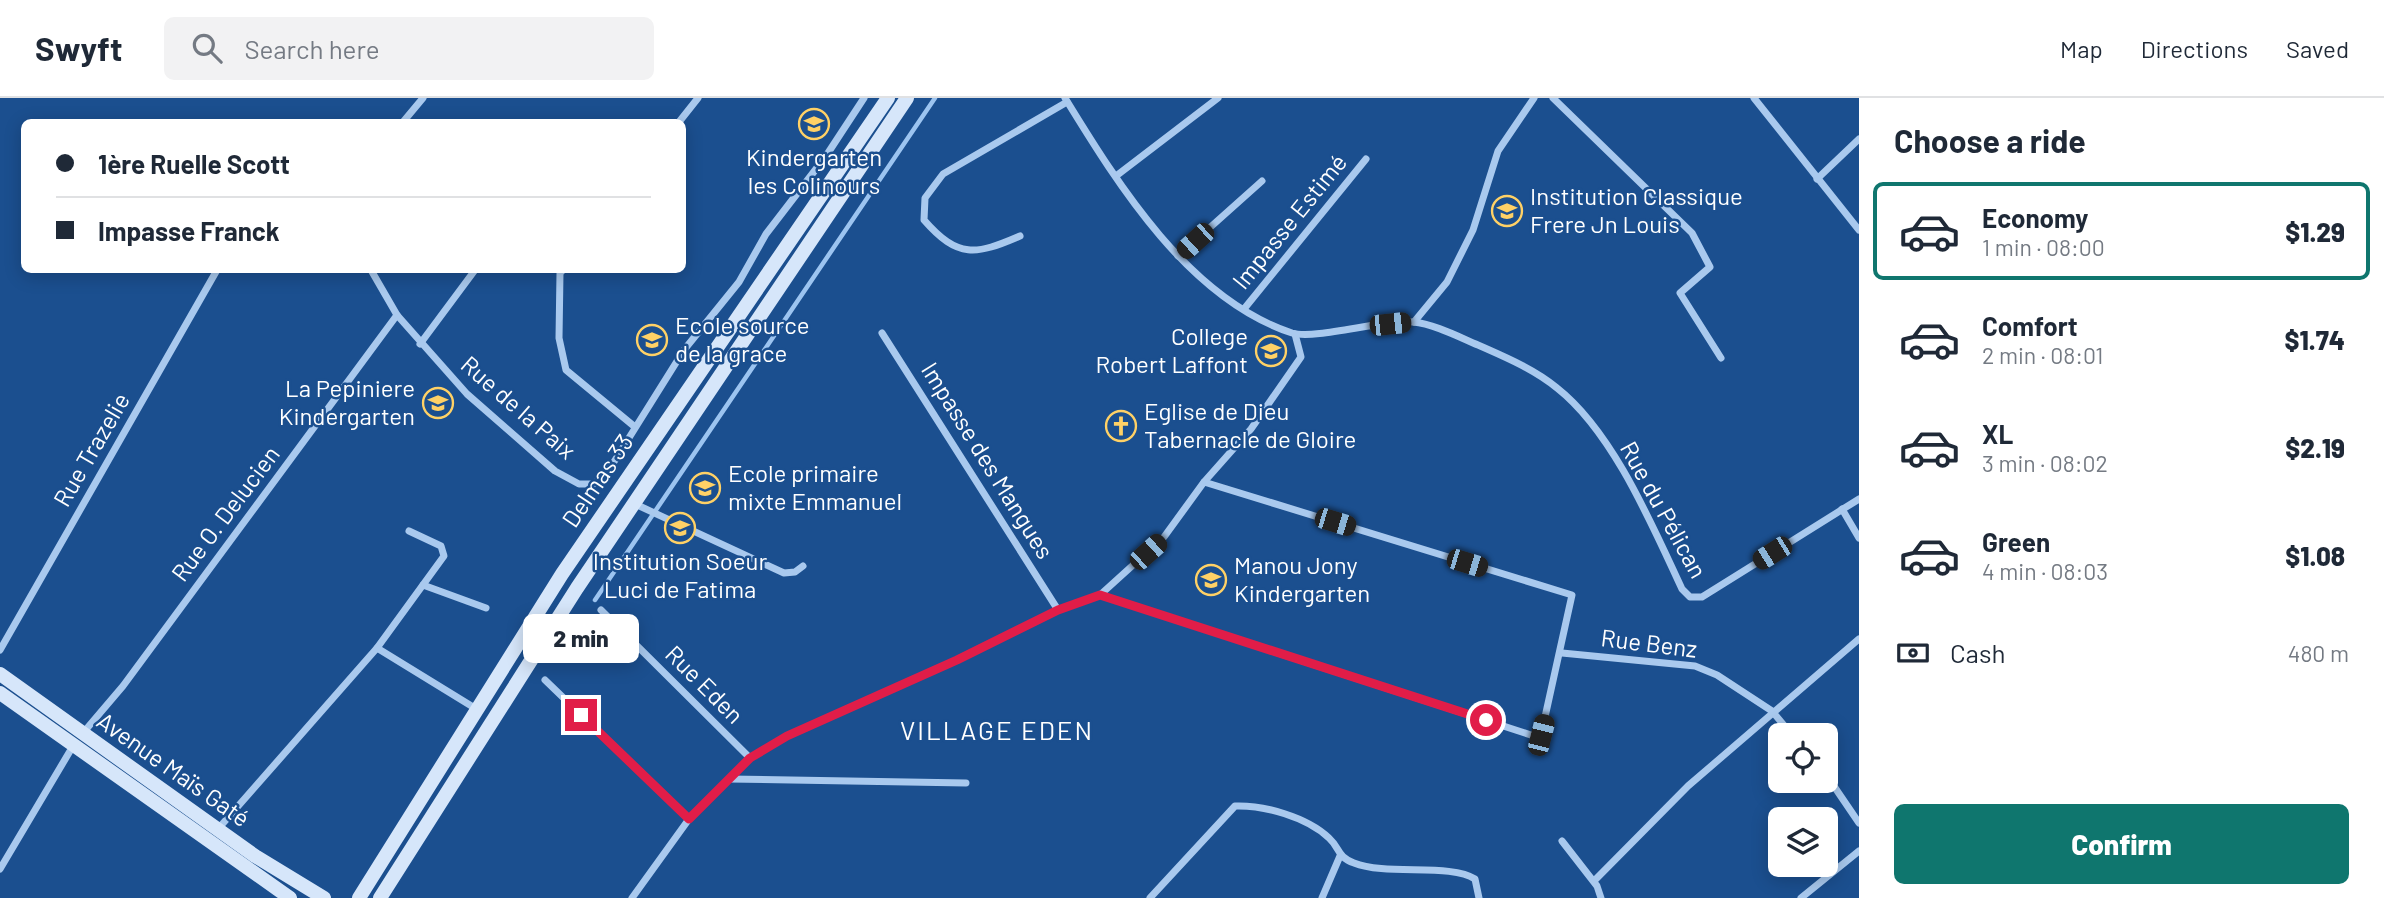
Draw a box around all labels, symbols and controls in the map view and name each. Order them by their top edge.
search box [164,17,654,80]
text: Swyft [35,28,122,68]
icon: search [188,29,226,67]
text: Search here [244,33,380,64]
text: Map [2060,34,2103,63]
text: Directions [2141,34,2248,63]
text: Saved [2286,34,2349,63]
school or university icon: Kindergarten les Colinours [797,107,831,141]
text: Choose a ride [1894,121,2086,159]
place label: Kindergarten les Colinours [746,142,882,199]
text: 1ère Ruelle Scott [98,148,290,179]
street label: Impasse Estimé [1226,148,1352,294]
place label: Institution Classique Frere Jn Louis [1530,181,1743,238]
school or university icon: Institution Classique Frere Jn Louis [1490,194,1524,228]
icon: car [1898,200,1961,263]
text: Economy [1982,202,2088,233]
text: Impasse Franck [98,215,280,246]
text: $1.29 [2285,216,2345,247]
car [1173,219,1218,263]
text: 1 min · 08:00 [1982,233,2105,261]
icon: car [1898,308,1961,371]
place label: Ecole source de la grace [675,310,809,367]
text: Comfort [1982,310,2078,341]
car [1369,311,1412,337]
place label: College Robert Laffont [1095,321,1248,378]
school or university icon: Ecole source de la grace [635,323,669,357]
text: $1.74 [2285,324,2345,355]
school or university icon: College Robert Laffont [1254,334,1288,368]
text: 2 min · 08:01 [1982,341,2103,369]
street label: Rue de la Paix [456,349,582,465]
street label: Impasse des Mangues [916,357,1060,564]
place label: La Pepiniere Kindergarten [279,373,415,430]
school or university icon: La Pepiniere Kindergarten [421,386,455,420]
street label: Rue Trazelie [47,387,135,511]
place label: Eglise de Dieu Tabernacle de Gloire [1144,396,1356,453]
church icon: Eglise de Dieu Tabernacle de Gloire [1104,409,1138,443]
icon: car [1898,416,1961,479]
text: XL [1982,418,2013,449]
street label: Delmas 33 [555,428,639,532]
text: $2.19 [2285,432,2345,463]
street label: Rue du Pélican [1615,436,1714,583]
street label: Rue O. Delucien [165,440,285,586]
text: 3 min · 08:02 [1982,449,2108,477]
place label: Ecole primaire mixte Emmanuel [728,458,902,515]
school or university icon: Ecole primaire mixte Emmanuel [688,471,722,505]
car [1312,506,1359,538]
school or university icon: Institution Soeur Luci de Fatima [663,511,697,545]
icon: car [1898,524,1961,587]
text: Green [1982,526,2050,557]
car [1126,530,1171,574]
car [1749,533,1796,573]
text: $1.08 [2285,540,2345,571]
place label: Institution Soeur Luci de Fatima [593,546,767,603]
car [1444,547,1491,579]
place label: Manou Jony Kindergarten [1234,550,1370,607]
text: 4 min · 08:03 [1982,557,2108,585]
school or university icon: Manou Jony Kindergarten [1194,563,1228,597]
callout: 2 min [523,614,639,662]
street label: Rue Benz [1599,622,1699,663]
text: 2 min [553,624,609,652]
icon: cash [1894,634,1932,672]
text: Cash [1950,637,2005,668]
street label: Rue Eden [660,639,750,729]
text: 480 m [2288,639,2349,667]
route end [565,699,597,731]
route start [1470,704,1502,736]
street label: Avenue Maïs Gaté [92,705,256,832]
car [1526,712,1557,758]
district label: VILLAGE EDEN [900,714,1094,745]
map controls [1768,723,1838,877]
button: locate [1768,723,1838,793]
button: Confirm [1894,804,2349,884]
button: layers [1768,807,1838,877]

